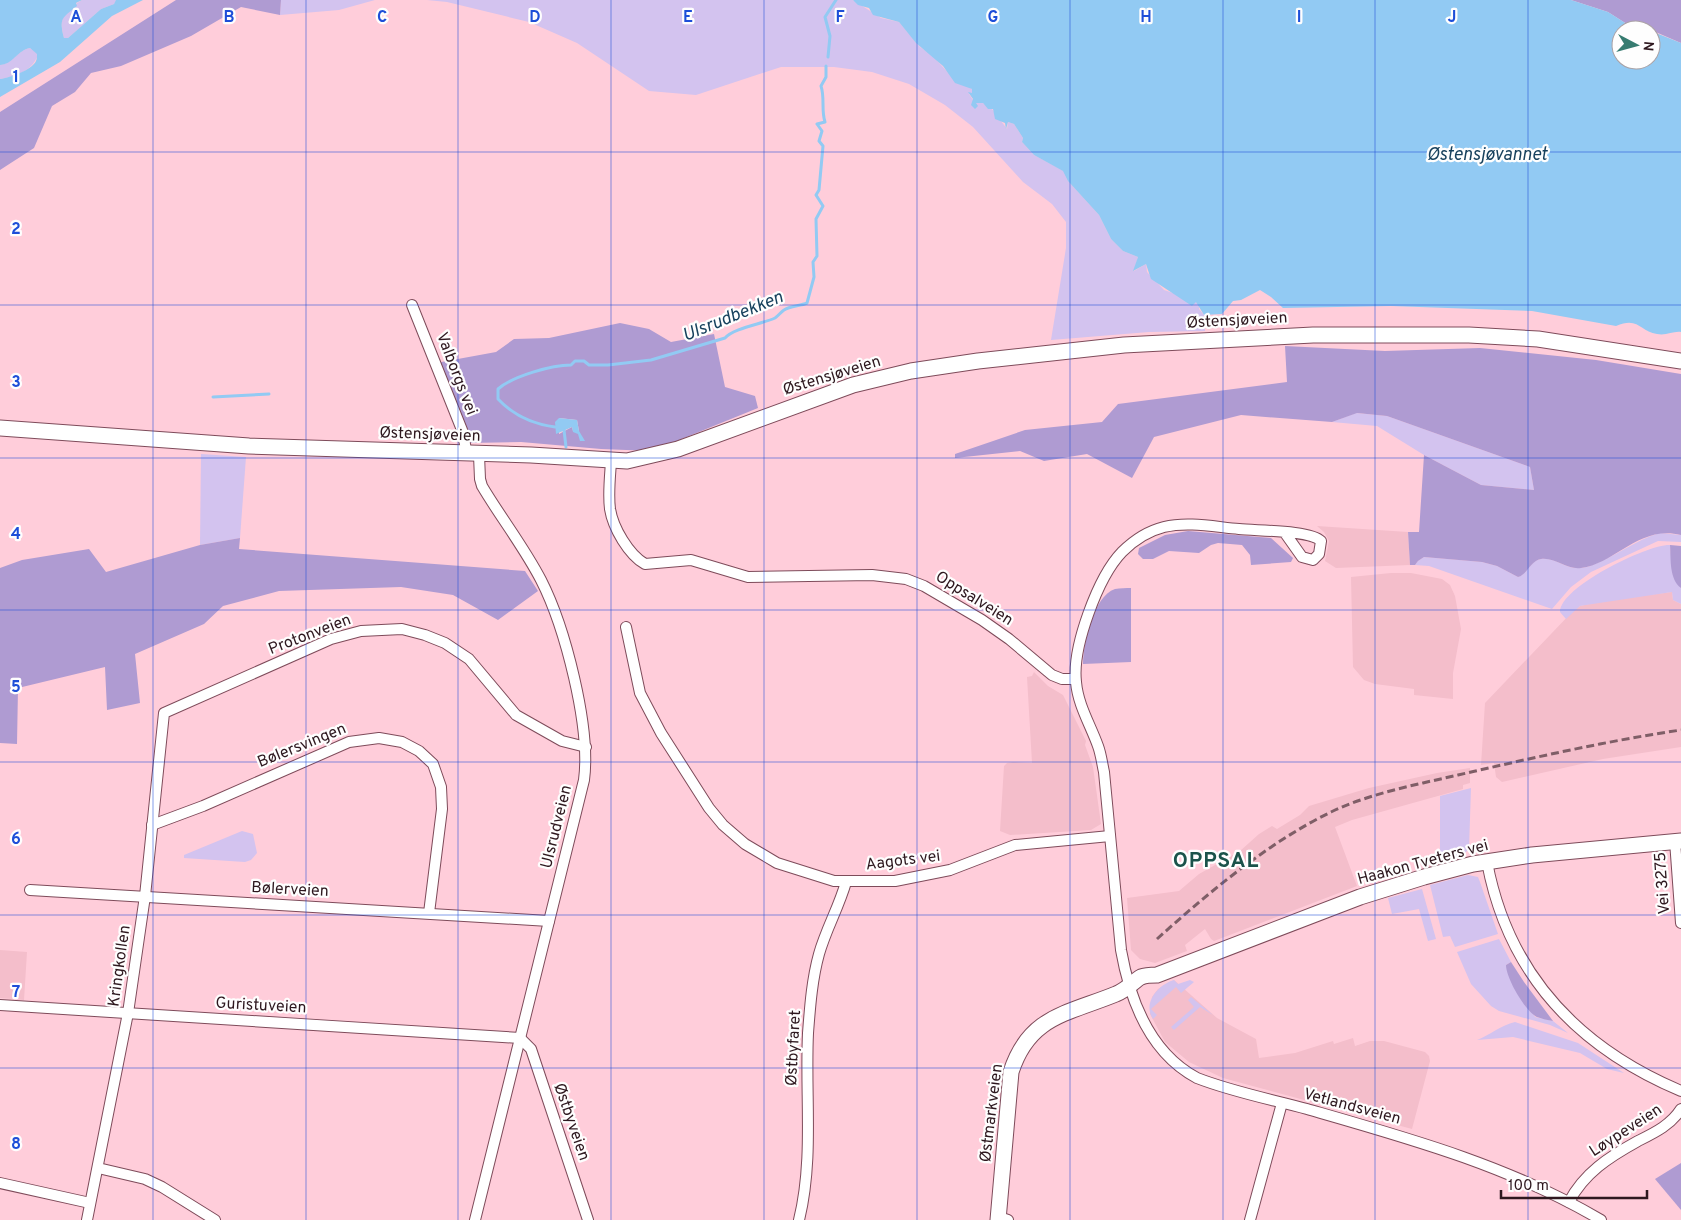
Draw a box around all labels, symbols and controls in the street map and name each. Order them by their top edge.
text: A [70,8,82,28]
text: B [223,8,235,28]
text: C [377,8,387,28]
text: D [529,8,541,28]
text: E [683,8,693,28]
text: F [835,8,845,28]
text: G [988,8,998,28]
text: H [1140,8,1152,28]
text: I [1297,8,1301,28]
text: J [1448,8,1456,28]
north arrow [1611,20,1661,70]
text: N [1638,40,1656,52]
text: 1 [13,68,19,88]
water label: Østensjøvannet [1427,144,1549,167]
text: 2 [11,220,21,240]
water label: Ulsrudbekken [679,286,787,348]
street label: Østensjøveien [1186,308,1288,334]
street label: Valborgs vei [431,330,481,418]
street label: Østensjøveien [781,352,883,400]
text: 3 [11,373,21,393]
street label: Østensjøveien [379,423,481,447]
text: 4 [11,525,21,545]
street label: Oppsalveien [931,567,1017,631]
street label: Protonveien [266,610,354,660]
text: 5 [11,678,21,698]
street label: Bølersvingen [255,719,349,773]
street label: Ulsrudveien [537,783,577,871]
text: 6 [11,830,21,850]
street label: Haakon Tveters vei [1355,836,1491,890]
street label: Aagots vei [864,846,942,876]
district label: OPPSAL [1173,848,1259,875]
street label: Vei 3275 [1651,851,1675,915]
street label: Bølerveien [251,878,329,902]
street label: Kringkollen [104,924,136,1008]
text: 7 [12,983,20,1003]
street label: Guristuveien [215,994,307,1018]
street label: Østbyfaret [782,1010,806,1086]
street label: Østmarkveien [976,1063,1008,1163]
street label: Østbyveien [548,1081,594,1163]
street label: Vetlandsveien [1301,1084,1403,1130]
street label: Løypeveien [1586,1100,1666,1162]
text: 8 [11,1135,21,1155]
scale bar [1501,1168,1647,1200]
text: 100 m [1508,1177,1549,1196]

